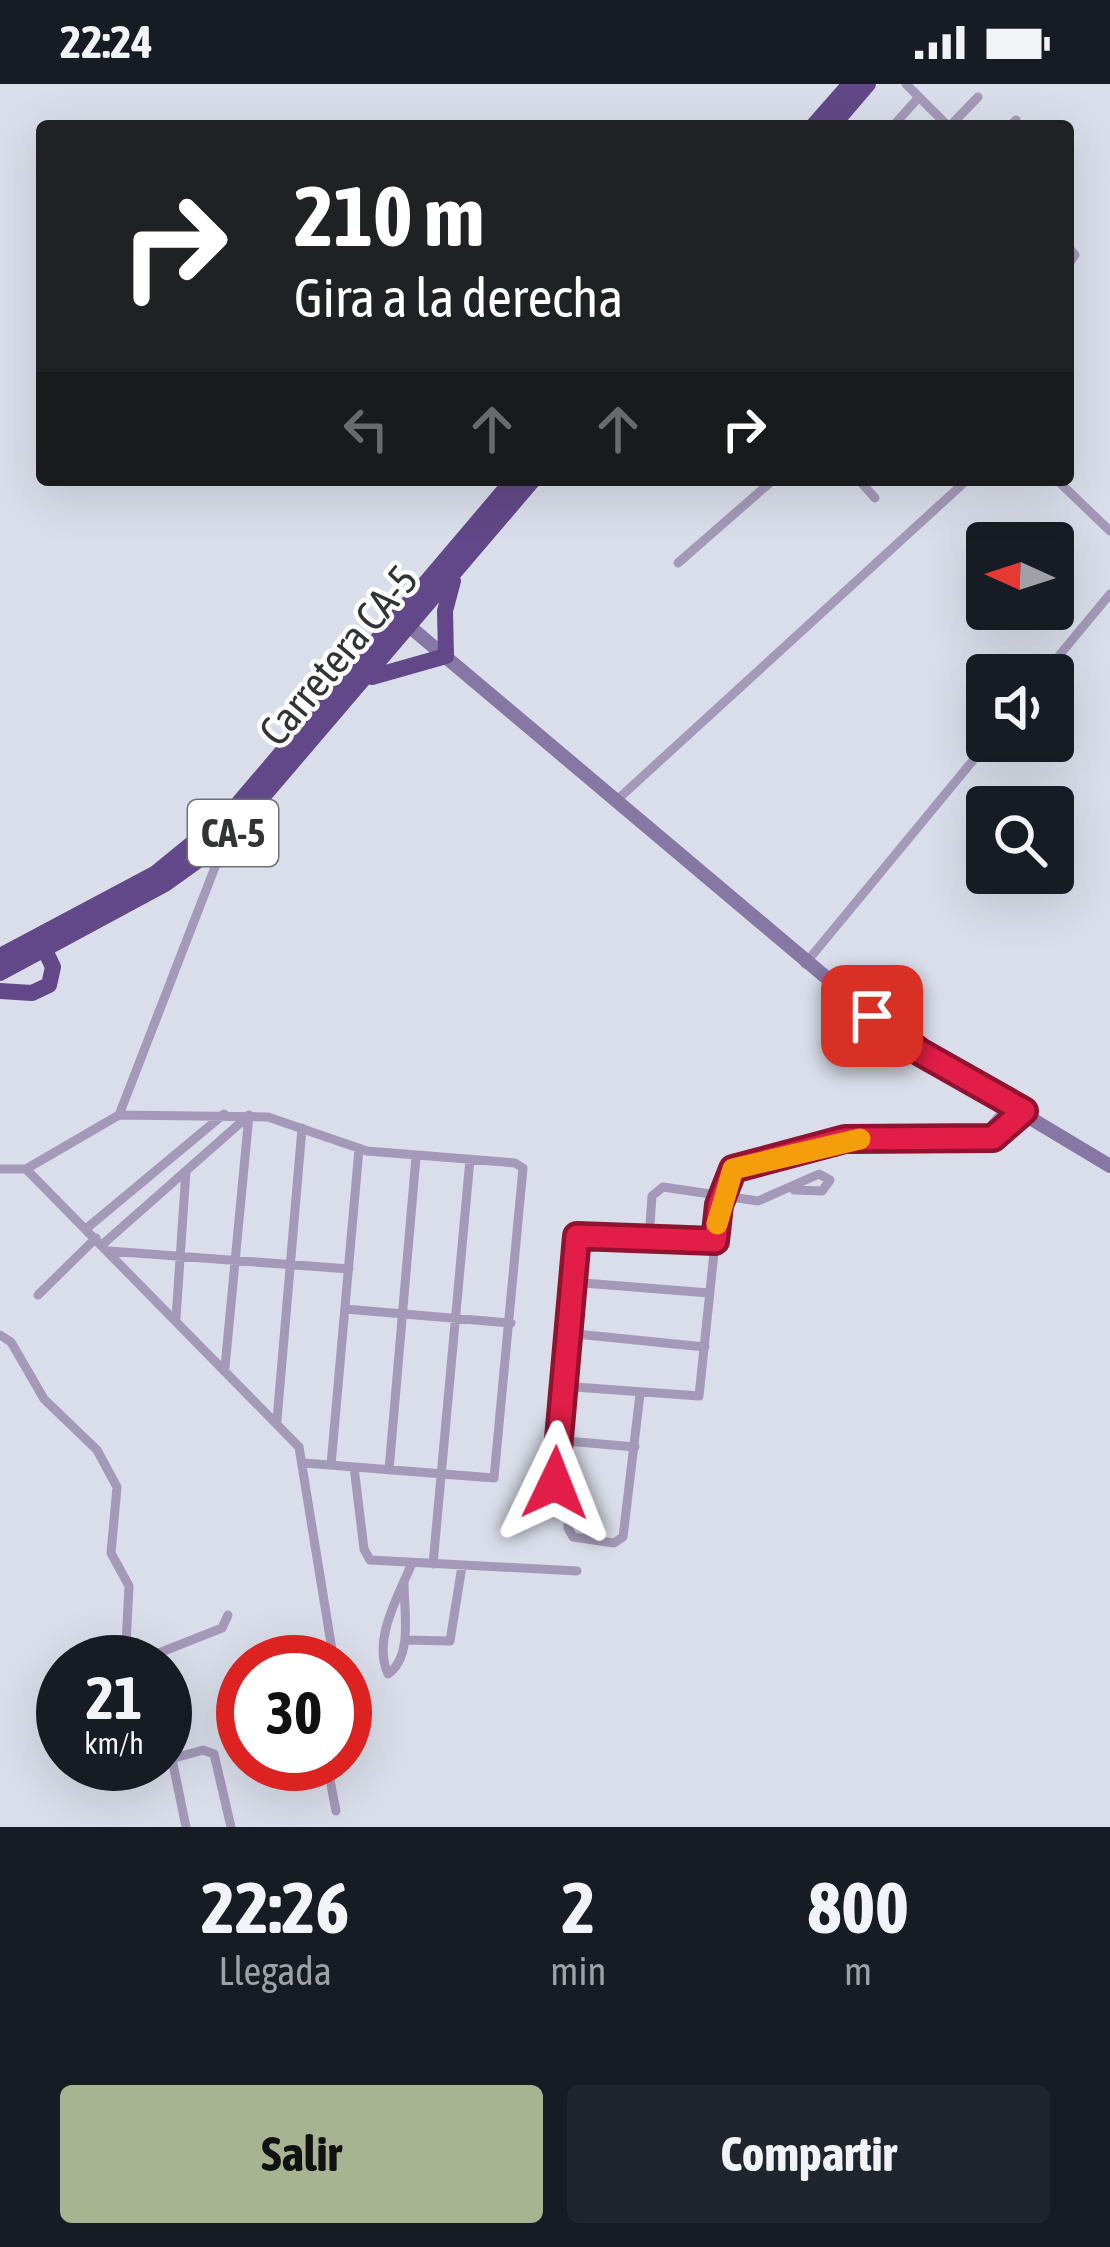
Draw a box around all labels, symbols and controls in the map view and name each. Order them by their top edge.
text: 22:24 [60,16,153,68]
icon: right [96,168,252,324]
text: 210 m [294,168,484,264]
text: Gira a la derecha [294,267,623,328]
icon: left [333,396,399,462]
icon: ahead [459,396,525,462]
icon: ahead [585,396,651,462]
icon: right [711,396,777,462]
north arrow [966,522,1074,630]
map controls [966,522,1074,894]
street label: Carretera CA-5 [249,555,427,755]
button: sound [966,654,1074,762]
button: search [966,786,1074,894]
road number: CA-5 [188,800,278,866]
pin [821,965,923,1067]
icon: arrive [839,983,905,1049]
position arrow [492,1420,618,1546]
speed limit sign: 30 [216,1635,372,1791]
text: 21 [86,1663,142,1732]
text: km/h [84,1726,144,1760]
text: 22:26 [201,1866,349,1948]
text: 2 [561,1866,595,1948]
text: 800 [807,1866,909,1948]
text: Llegada [218,1949,332,1993]
text: min [550,1949,606,1993]
text: m [844,1949,872,1993]
button: Salir [60,2085,543,2223]
button: Compartir [567,2085,1050,2223]

